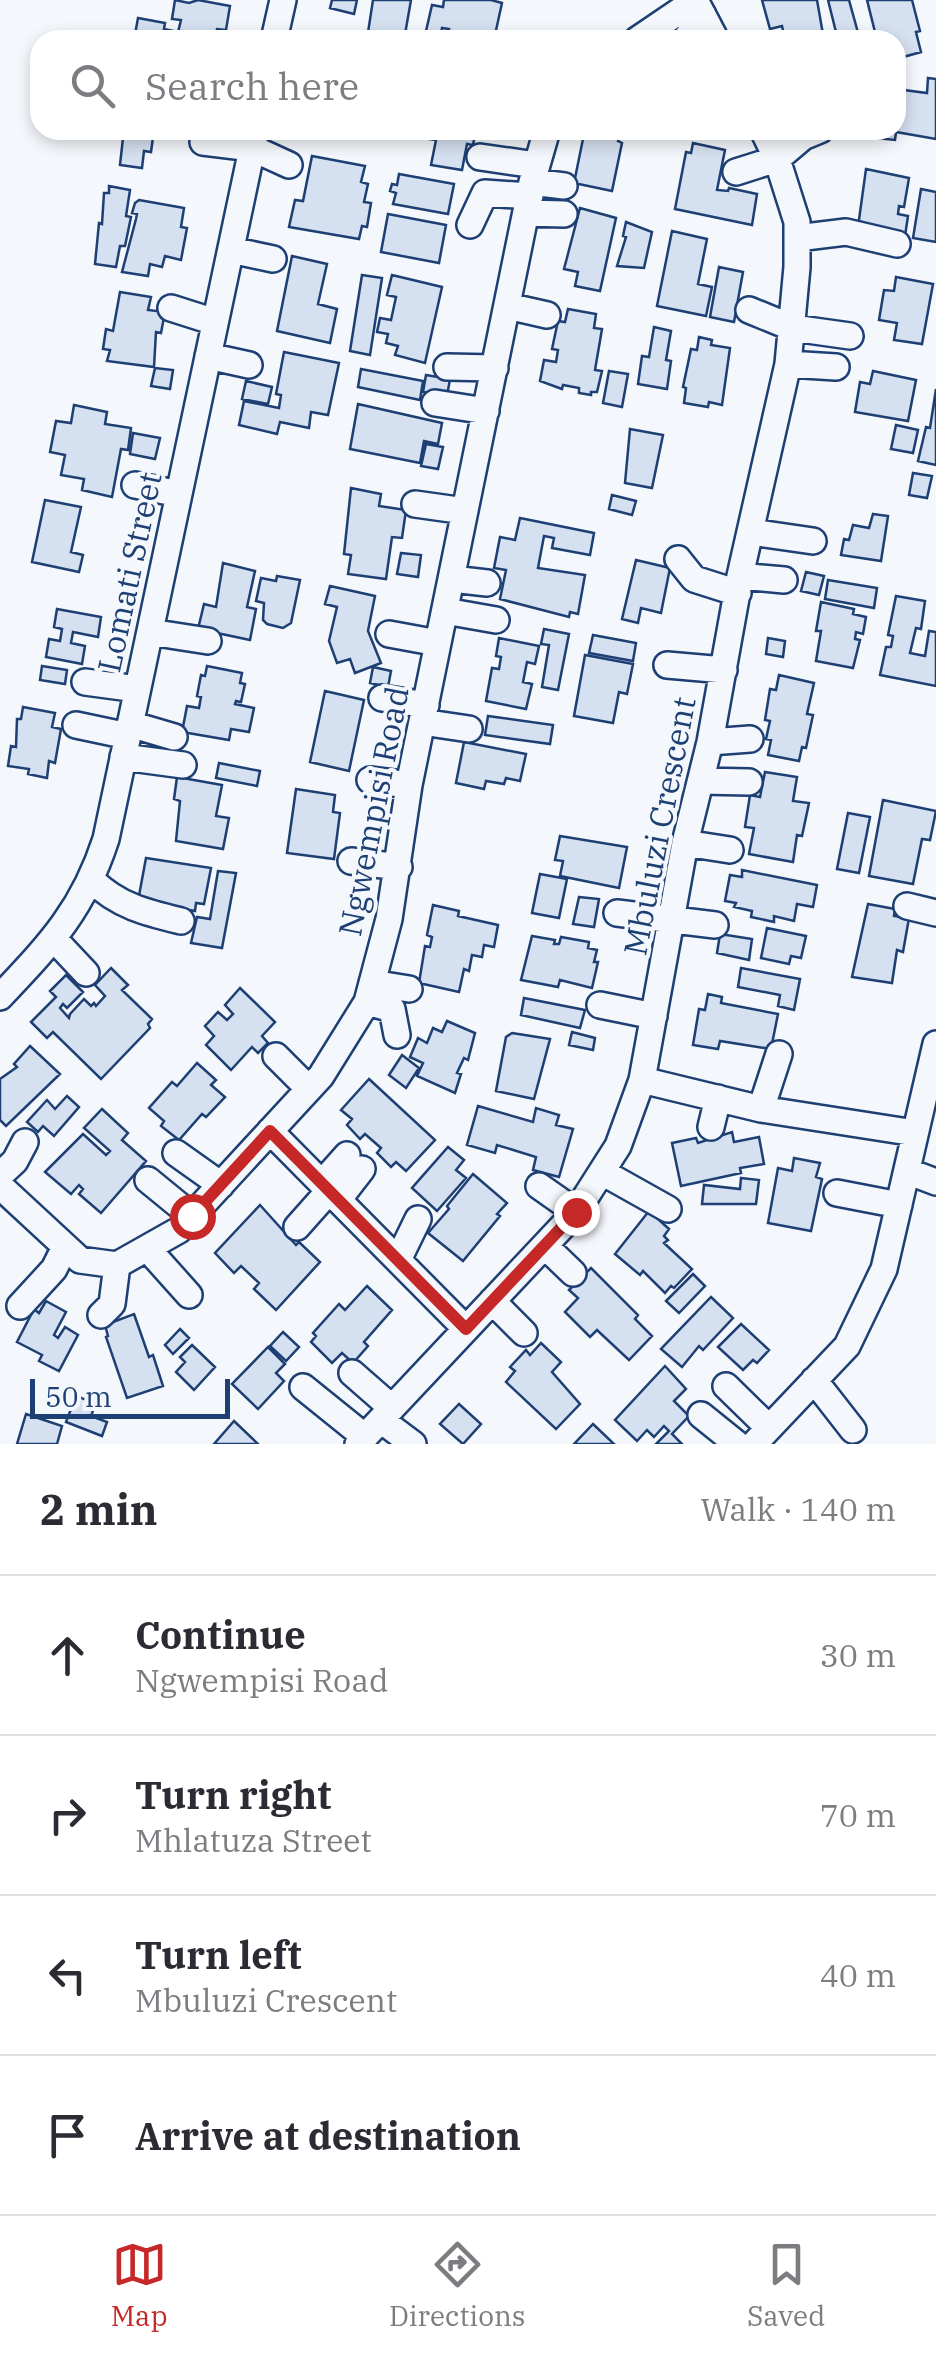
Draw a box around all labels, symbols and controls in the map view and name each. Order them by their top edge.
search box [30,30,906,140]
icon: search [65,58,120,113]
text: Search here [145,61,359,110]
street label: Lomati Street [87,468,171,676]
street label: Ngwempisi Road [328,683,418,939]
street label: Mbuluzi Crescent [613,693,705,959]
route end [554,1190,600,1236]
route start [170,1194,216,1240]
scale bar [30,1374,230,1418]
text: 50 m [45,1378,112,1415]
text: 2 min [40,1482,158,1537]
text: Walk · 140 m [700,1488,896,1530]
text: Continue [135,1610,306,1659]
icon: ahead [40,1628,95,1683]
text: 30 m [820,1634,896,1676]
text: Ngwempisi Road [135,1659,388,1701]
text: Turn right [135,1770,331,1819]
icon: right [40,1788,95,1843]
text: 70 m [820,1794,896,1836]
text: Mhlatuza Street [135,1819,372,1861]
text: Turn left [135,1930,302,1979]
icon: left [40,1948,95,2003]
text: 40 m [820,1954,896,1996]
text: Mbuluzi Crescent [135,1979,397,2021]
icon: arrive [40,2108,95,2163]
text: Arrive at destination [135,2111,521,2160]
tab: Map [111,2237,168,2334]
tab: Directions [389,2237,526,2334]
tab: Saved [747,2237,825,2334]

